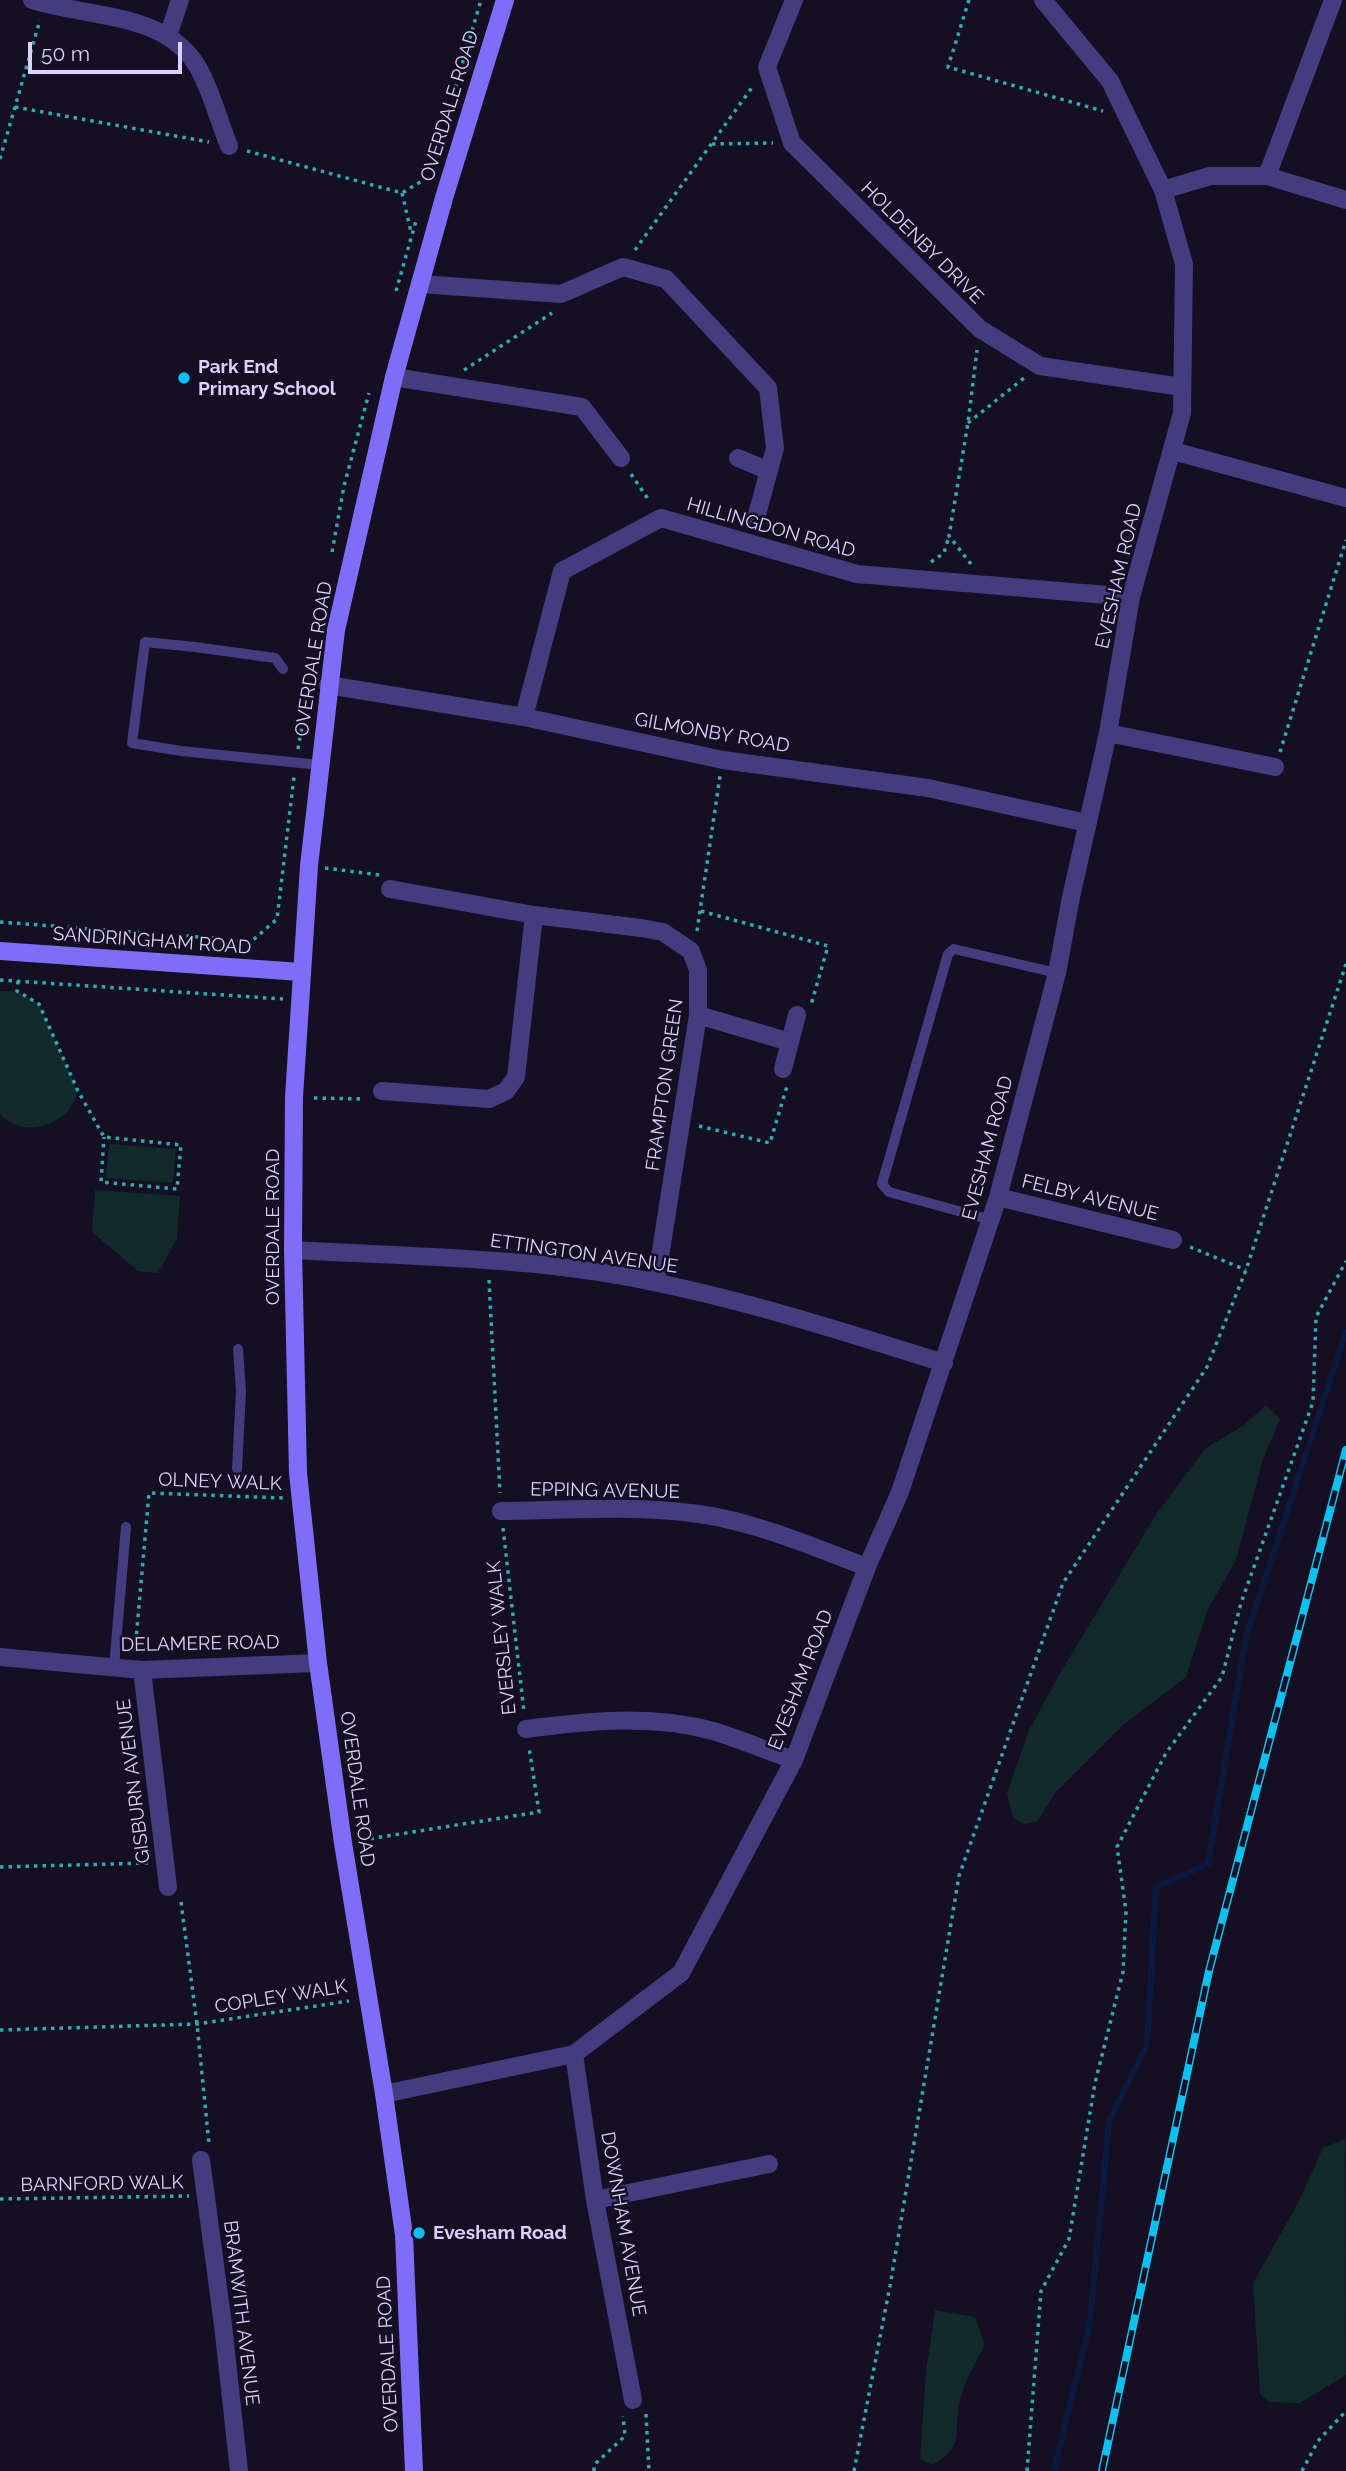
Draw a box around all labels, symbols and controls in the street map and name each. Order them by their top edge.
scale bar [32,28,186,72]
street label: OVERDALE ROAD [416,28,484,184]
text: 50 m [41,41,90,66]
street label: HOLDENBY DRIVE [856,177,988,309]
place label: Park End Primary School [198,356,336,400]
marker: Park End Primary School [176,370,192,386]
street label: HILLINGDON ROAD [684,493,858,563]
street label: EVESHAM ROAD [1091,501,1147,651]
street label: OVERDALE ROAD [290,580,338,738]
street label: GILMONBY ROAD [633,708,791,758]
street label: SANDRINGHAM ROAD [52,923,252,959]
street label: FRAMPTON GREEN [642,997,688,1173]
street label: EVESHAM ROAD [958,1073,1018,1223]
street label: OVERDALE ROAD [262,1149,284,1305]
street label: FELBY AVENUE [1019,1170,1161,1226]
street label: ETTINGTON AVENUE [489,1230,679,1278]
street label: OLNEY WALK [158,1468,282,1496]
street label: EPPING AVENUE [530,1478,680,1504]
street label: EVERSLEY WALK [483,1560,521,1716]
street label: EVESHAM ROAD [764,1607,838,1753]
street label: DELAMERE ROAD [120,1631,280,1657]
street label: GISBURN AVENUE [113,1697,155,1865]
street label: OVERDALE ROAD [335,1710,379,1868]
street label: COPLEY WALK [213,1975,349,2019]
street label: DOWNHAM AVENUE [596,2130,650,2318]
street label: BARNFORD WALK [20,2171,184,2197]
street label: BRAMWITH AVENUE [218,2219,264,2407]
place label: Evesham Road [433,2222,567,2244]
marker: Evesham Road [411,2225,427,2241]
street label: OVERDALE ROAD [373,2275,403,2433]

